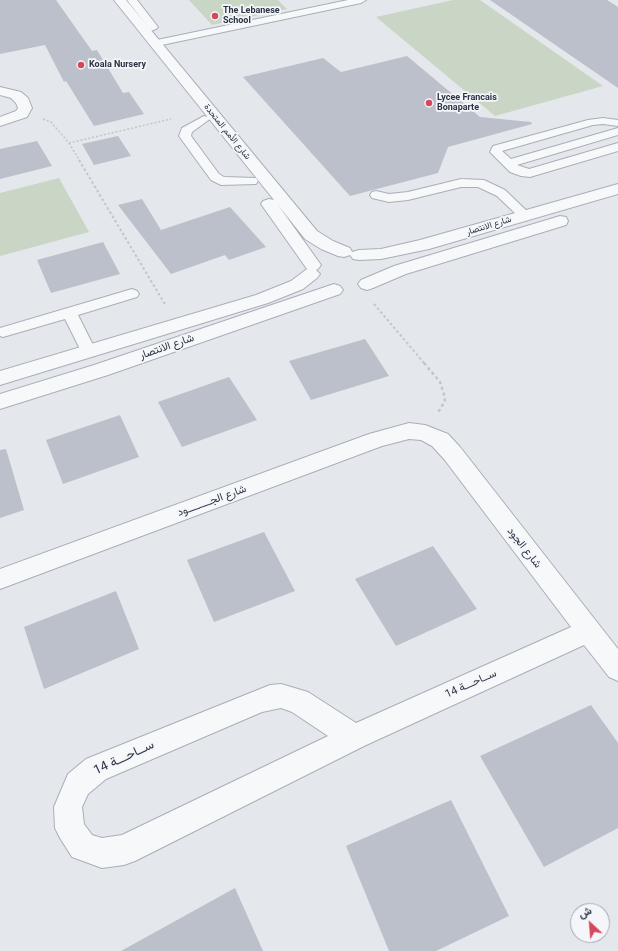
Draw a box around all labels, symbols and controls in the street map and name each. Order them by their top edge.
place label: The Lebanese School [223,6,280,27]
marker: The Lebanese School [210,11,220,21]
marker: Koala Nursery [76,60,86,70]
place label: Koala Nursery [89,60,146,70]
place label: Lycee Francais Bonaparte [437,93,497,114]
marker: Lycee Francais Bonaparte [424,98,434,108]
street label: شارع الأمم المتحدة [201,102,253,162]
street label: شارع الانتصار [465,214,513,238]
street label: شارع الانتصار [138,332,196,362]
street label: شارع الجــــــــود [176,482,248,520]
street label: شارع الجود [504,525,544,571]
street label: ســاحـــة 14 [443,667,499,701]
street label: ســاحـــة 14 [91,737,157,779]
north arrow [570,903,610,943]
text: ش [576,904,594,921]

